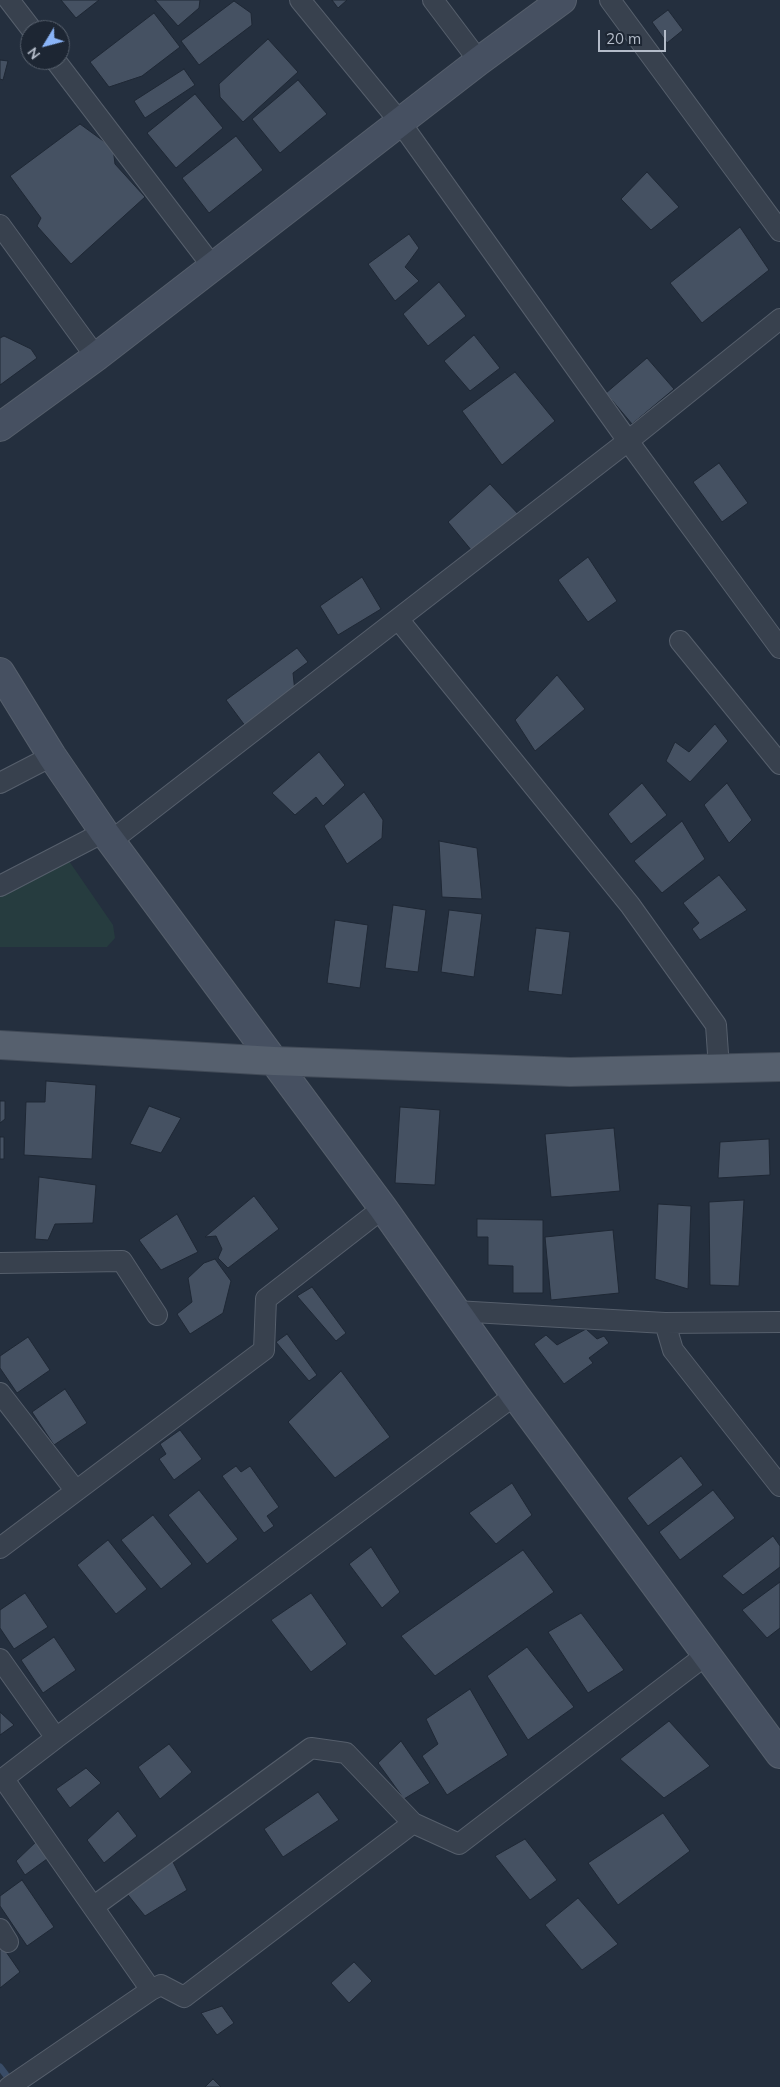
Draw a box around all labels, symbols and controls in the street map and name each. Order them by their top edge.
north arrow [20,20,70,70]
scale bar [600,20,668,52]
text: 20 m [606,29,641,48]
text: N [23,44,44,63]

